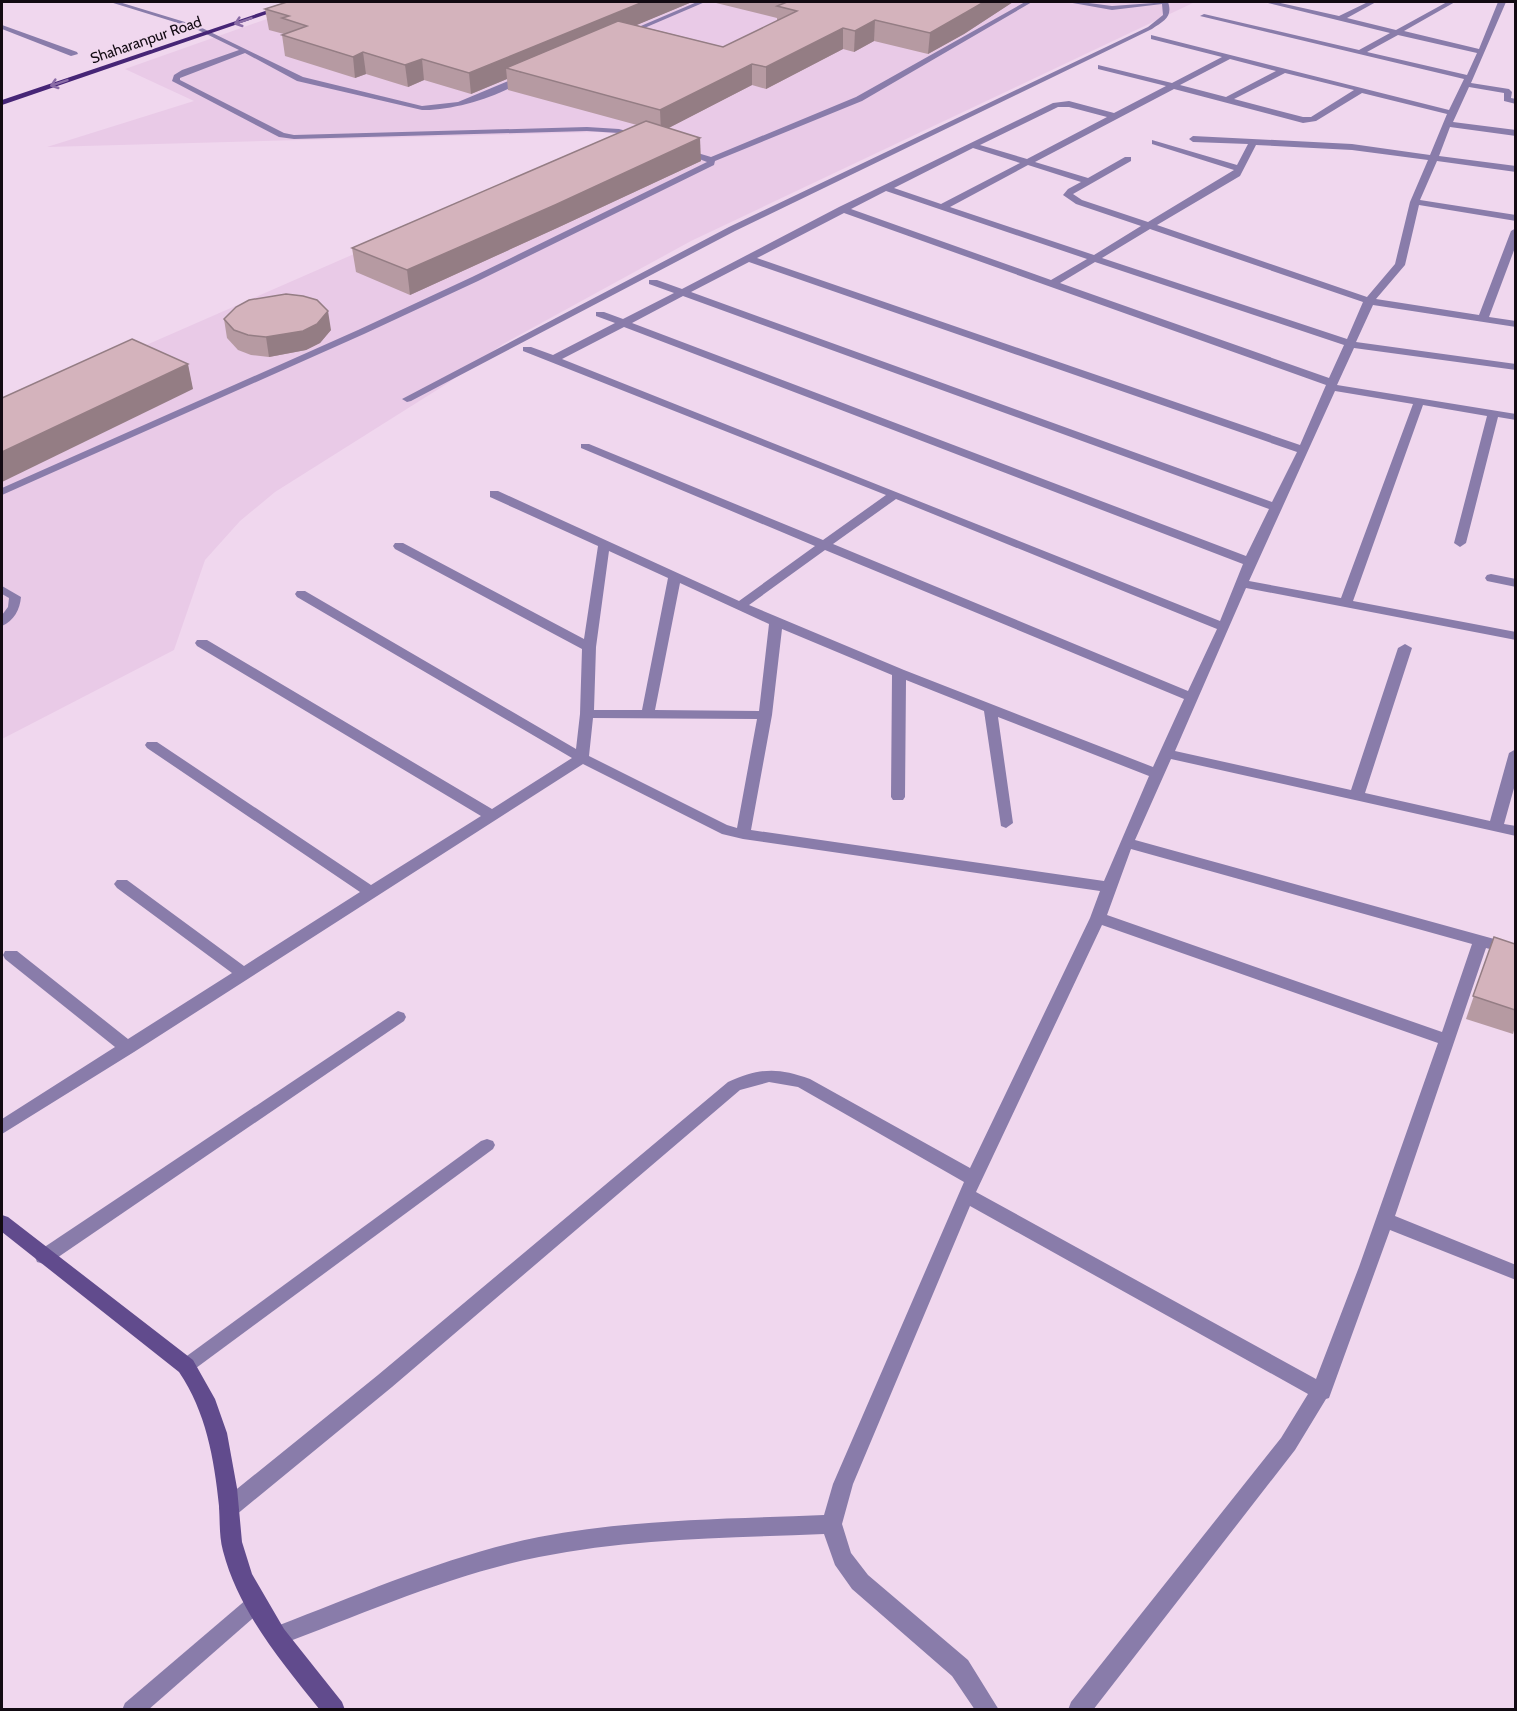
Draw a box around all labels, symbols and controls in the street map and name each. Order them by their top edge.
street label: Shaharanpur Road [88,13,204,67]
one-way arrow [234,16,253,27]
one-way arrow [50,79,68,90]

